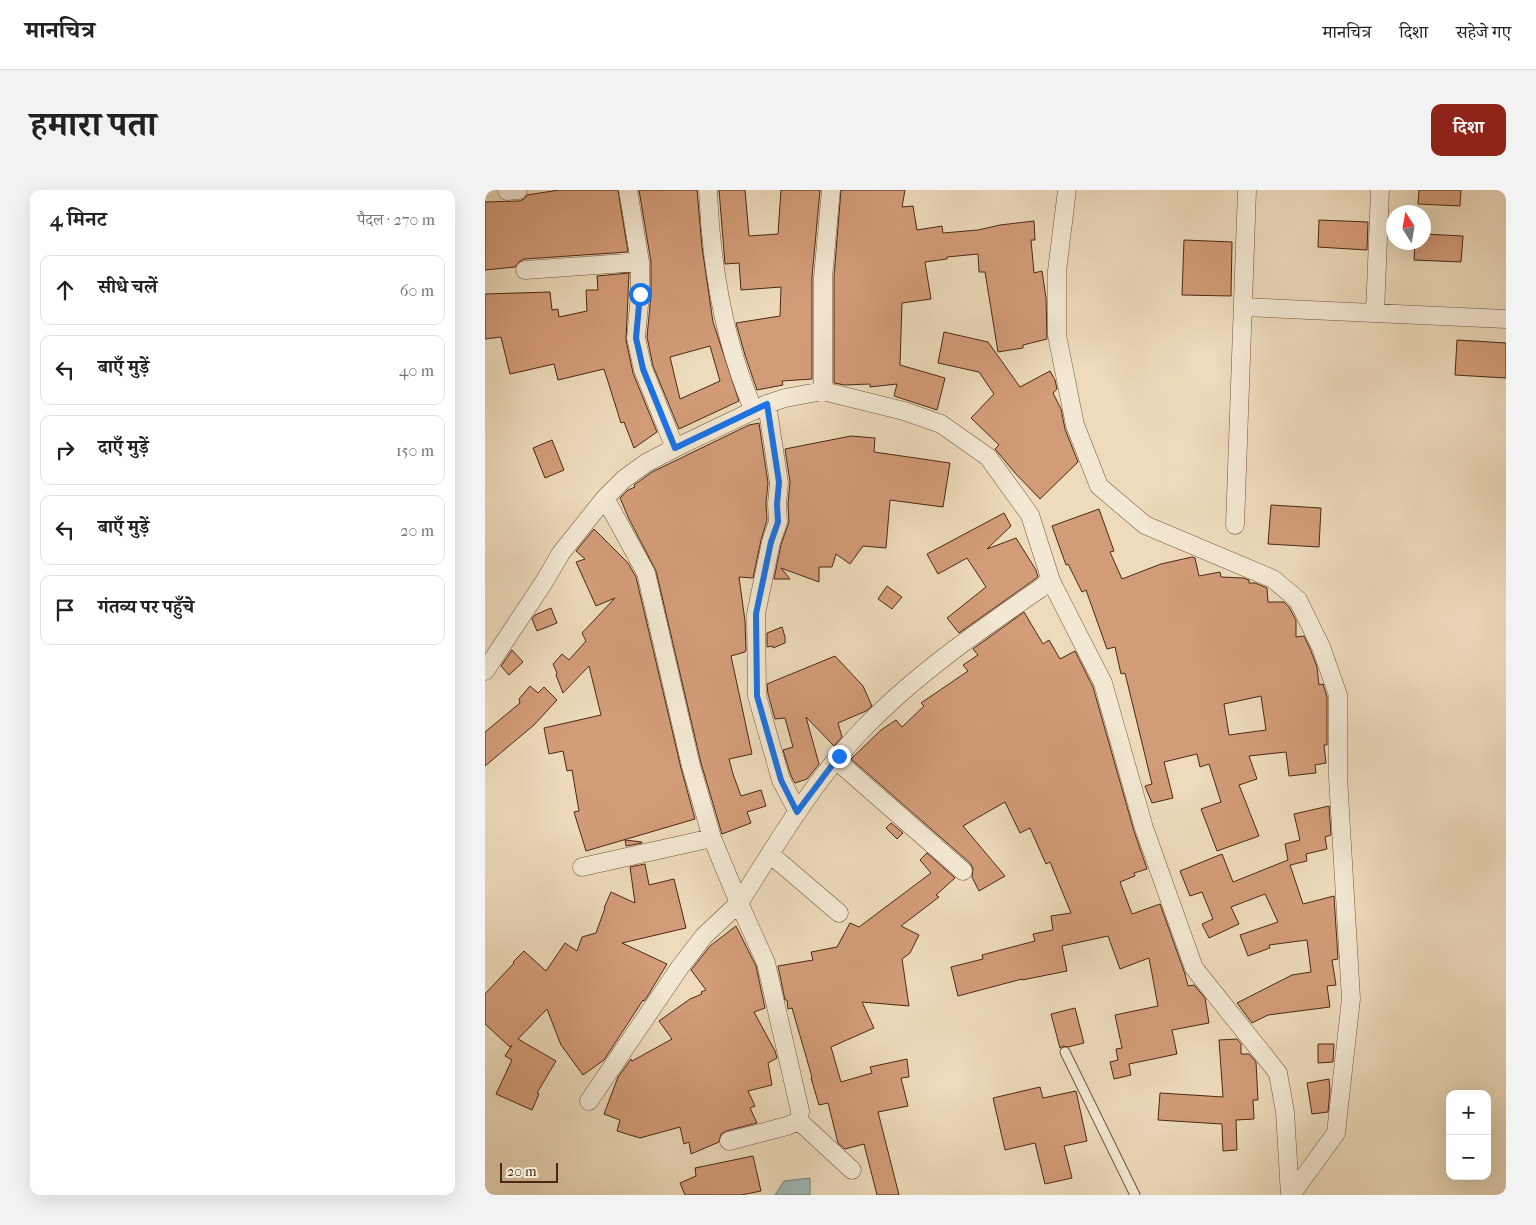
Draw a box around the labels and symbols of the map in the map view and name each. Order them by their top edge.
north arrow [1386,205,1431,250]
route start [629,283,652,306]
route end [828,745,851,768]
scale bar [500,1160,557,1183]

